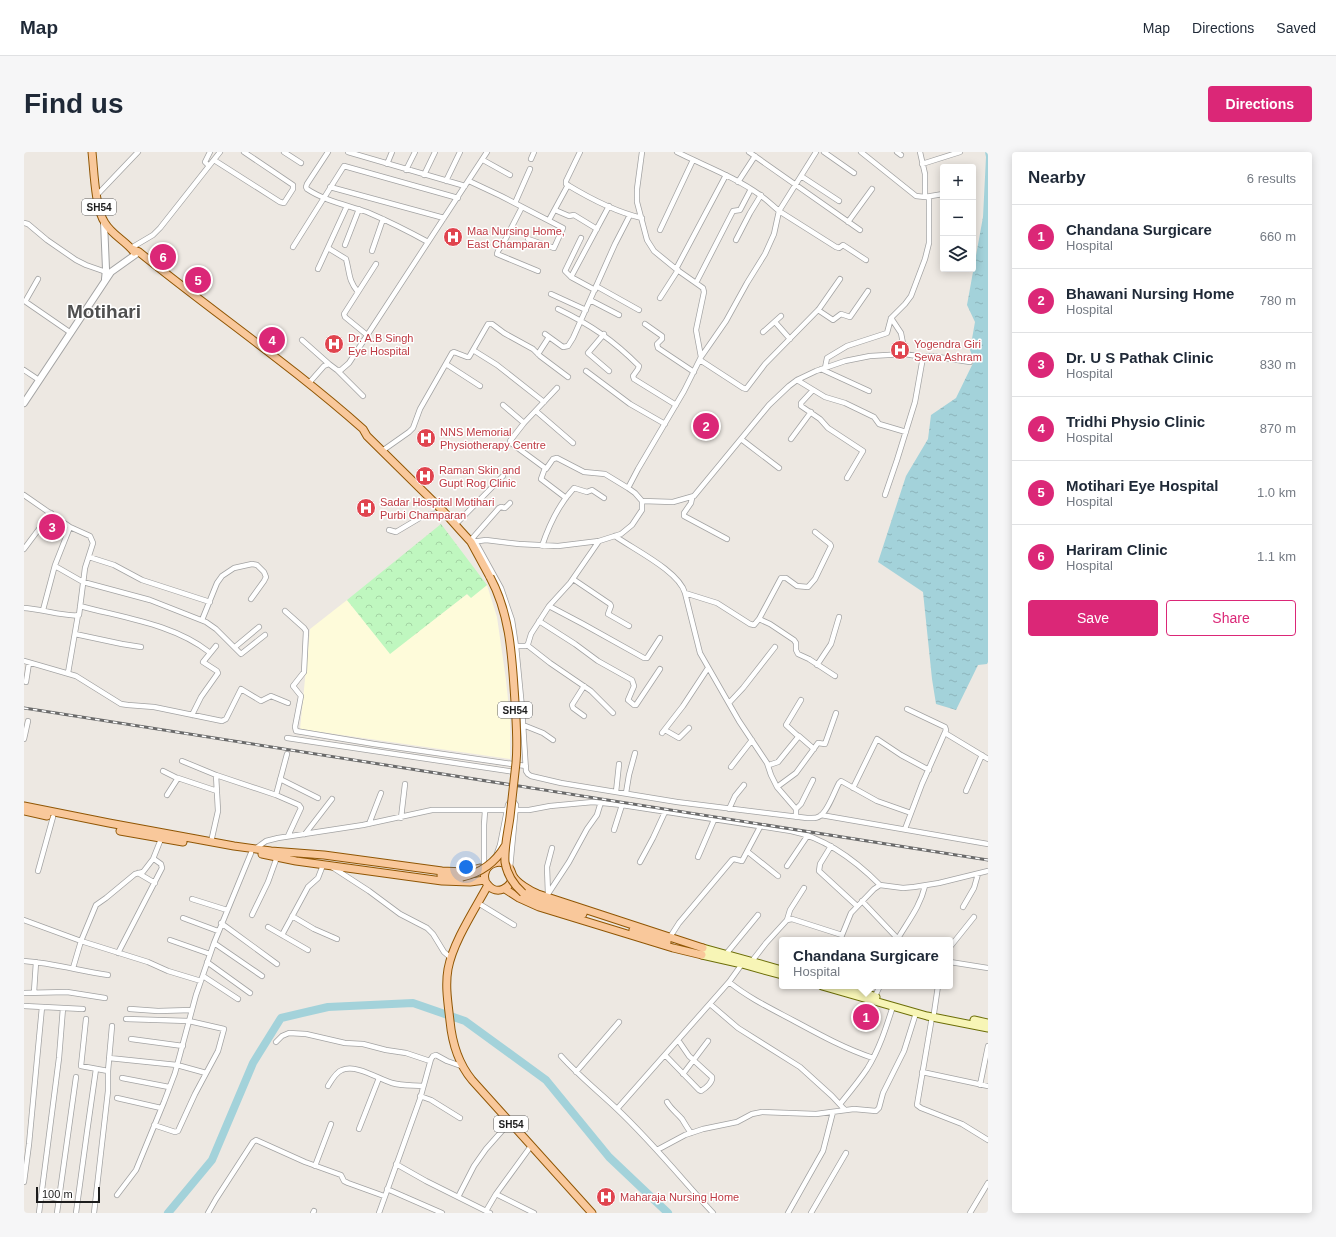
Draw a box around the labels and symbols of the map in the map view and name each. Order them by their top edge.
road number: SH54 [82,199,116,215]
place label: Maa Nursing Home, East Champaran [467,225,565,250]
hospital icon: Maa Nursing Home, East Champaran [442,226,464,248]
pin: 6 [150,242,176,272]
pin: 5 [185,265,211,295]
district label: Motihari [67,301,141,322]
pin: 4 [259,325,285,355]
place label: Dr. A.B Singh Eye Hospital [348,332,413,357]
hospital icon: Dr. A.B Singh Eye Hospital [323,333,345,355]
place label: Yogendra Giri Sewa Ashram [914,338,982,363]
hospital icon: Yogendra Giri Sewa Ashram [889,339,911,361]
pin: 2 [693,411,719,441]
place label: NNS Memorial Physiotherapy Centre [440,426,546,451]
hospital icon: NNS Memorial Physiotherapy Centre [415,427,437,449]
place label: Raman Skin and Gupt Rog Clinic [439,464,520,489]
hospital icon: Raman Skin and Gupt Rog Clinic [414,465,436,487]
place label: Sadar Hospital Motihari Purbi Champaran [380,496,494,521]
hospital icon: Sadar Hospital Motihari Purbi Champaran [355,497,377,519]
pin: 3 [39,512,65,542]
road number: SH54 [498,702,532,718]
your location [456,857,476,877]
pin: 1 [853,1002,879,1032]
road number: SH54 [494,1116,528,1132]
scale bar [36,1185,100,1204]
hospital icon: Maharaja Nursing Home [595,1186,617,1208]
place label: Maharaja Nursing Home [620,1191,739,1203]

